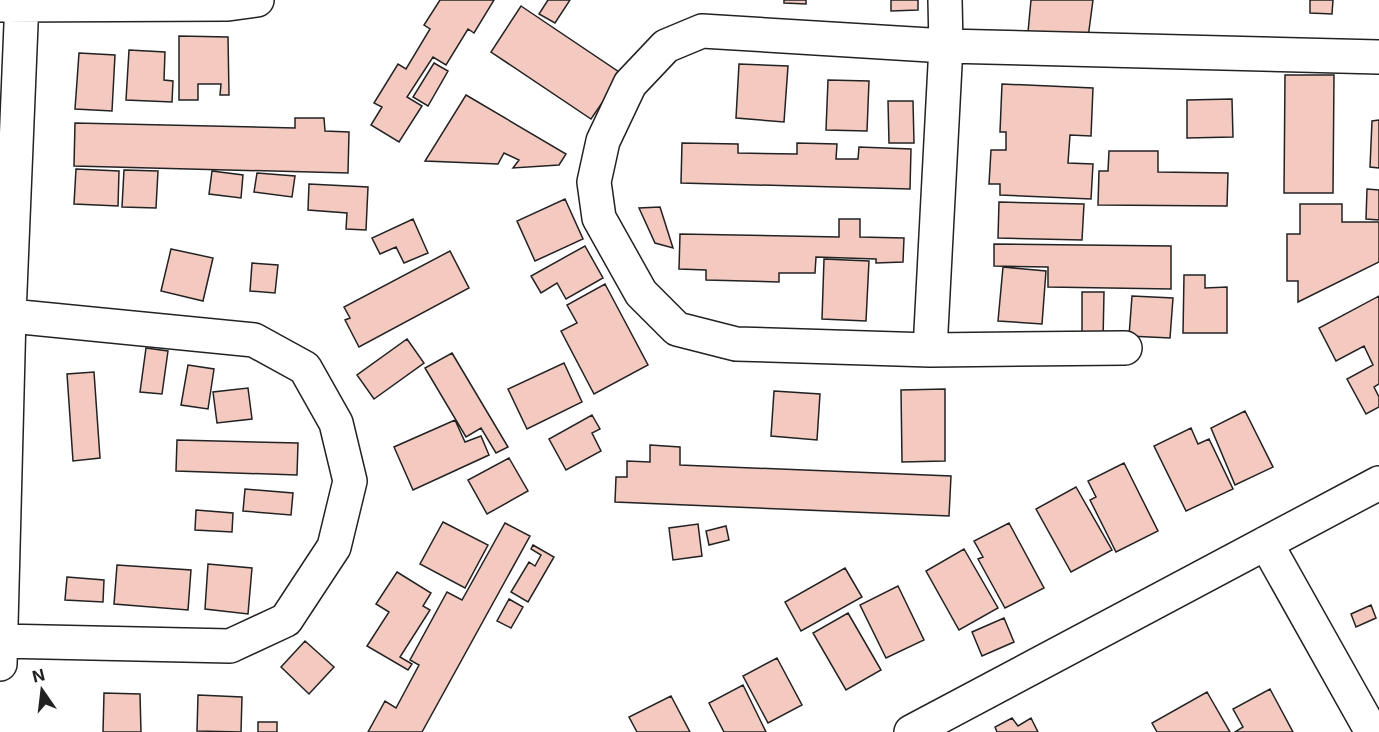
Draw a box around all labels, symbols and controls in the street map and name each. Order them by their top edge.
north arrow [12,660,72,720]
text: N [30,664,47,687]

